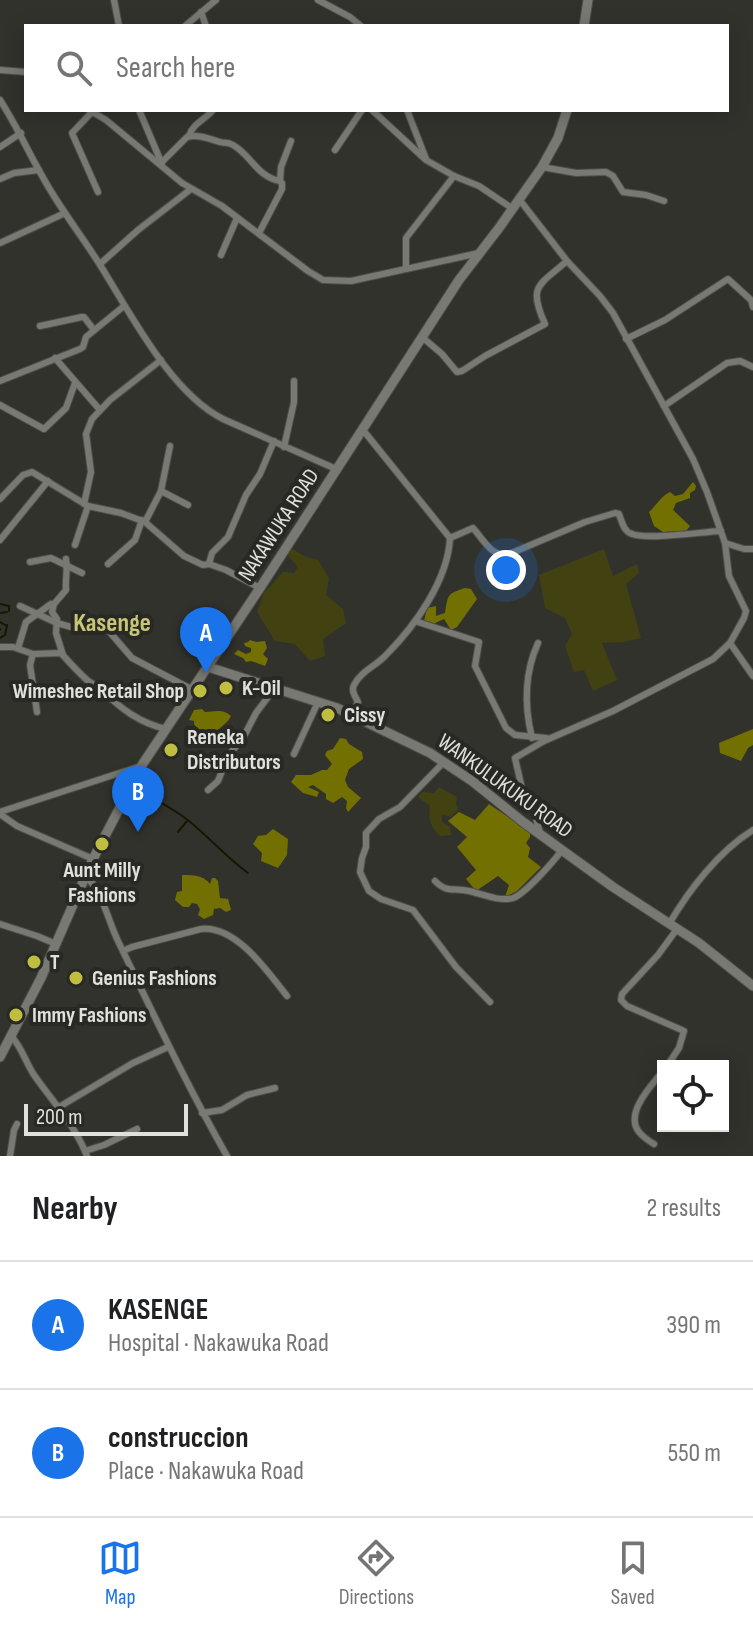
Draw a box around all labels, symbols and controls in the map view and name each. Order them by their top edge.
search box [24,24,729,112]
icon: search [52,46,96,90]
text: Search here [116,50,235,86]
street label: NAKAWUKA ROAD [233,464,325,586]
your location [486,550,526,590]
pin: A [180,607,232,673]
district label: Kasenge [73,608,151,639]
place label: K-Oil [242,675,281,702]
place label: Wimeshec Retail Shop [12,678,184,705]
marker: K-Oil [217,679,235,697]
marker: Wimeshec Retail Shop [191,682,209,700]
place label: Cissy [344,702,386,729]
marker: Cissy [319,706,337,724]
place label: Reneka Distributors [187,724,281,776]
street label: WANKULUKUKU ROAD [432,728,578,844]
marker: Reneka Distributors [162,741,180,759]
pin: B [112,766,164,832]
marker: Aunt Milly Fashions [93,835,111,853]
place label: Aunt Milly Fashions [62,857,141,909]
place label: T [50,949,60,976]
marker: T [25,953,43,971]
place label: Genius Fashions [92,965,217,992]
marker: Genius Fashions [67,969,85,987]
place label: Immy Fashions [32,1002,147,1029]
marker: Immy Fashions [7,1006,25,1024]
map controls [657,1060,729,1132]
button: locate [657,1060,729,1132]
scale bar [24,1100,188,1136]
text: 200 m [36,1104,82,1131]
text: Nearby [32,1188,118,1229]
text: 2 results [647,1193,721,1224]
text: KASENGE [108,1292,208,1328]
text: A [52,1310,64,1341]
text: 390 m [666,1310,721,1341]
text: Hospital · Nakawuka Road [108,1328,329,1359]
text: construccion [108,1420,249,1456]
text: B [52,1438,64,1469]
text: 550 m [668,1438,721,1469]
text: Place · Nakawuka Road [108,1456,304,1487]
tab: Map [98,1536,142,1611]
tab: Directions [339,1536,414,1611]
tab: Saved [611,1536,655,1611]

